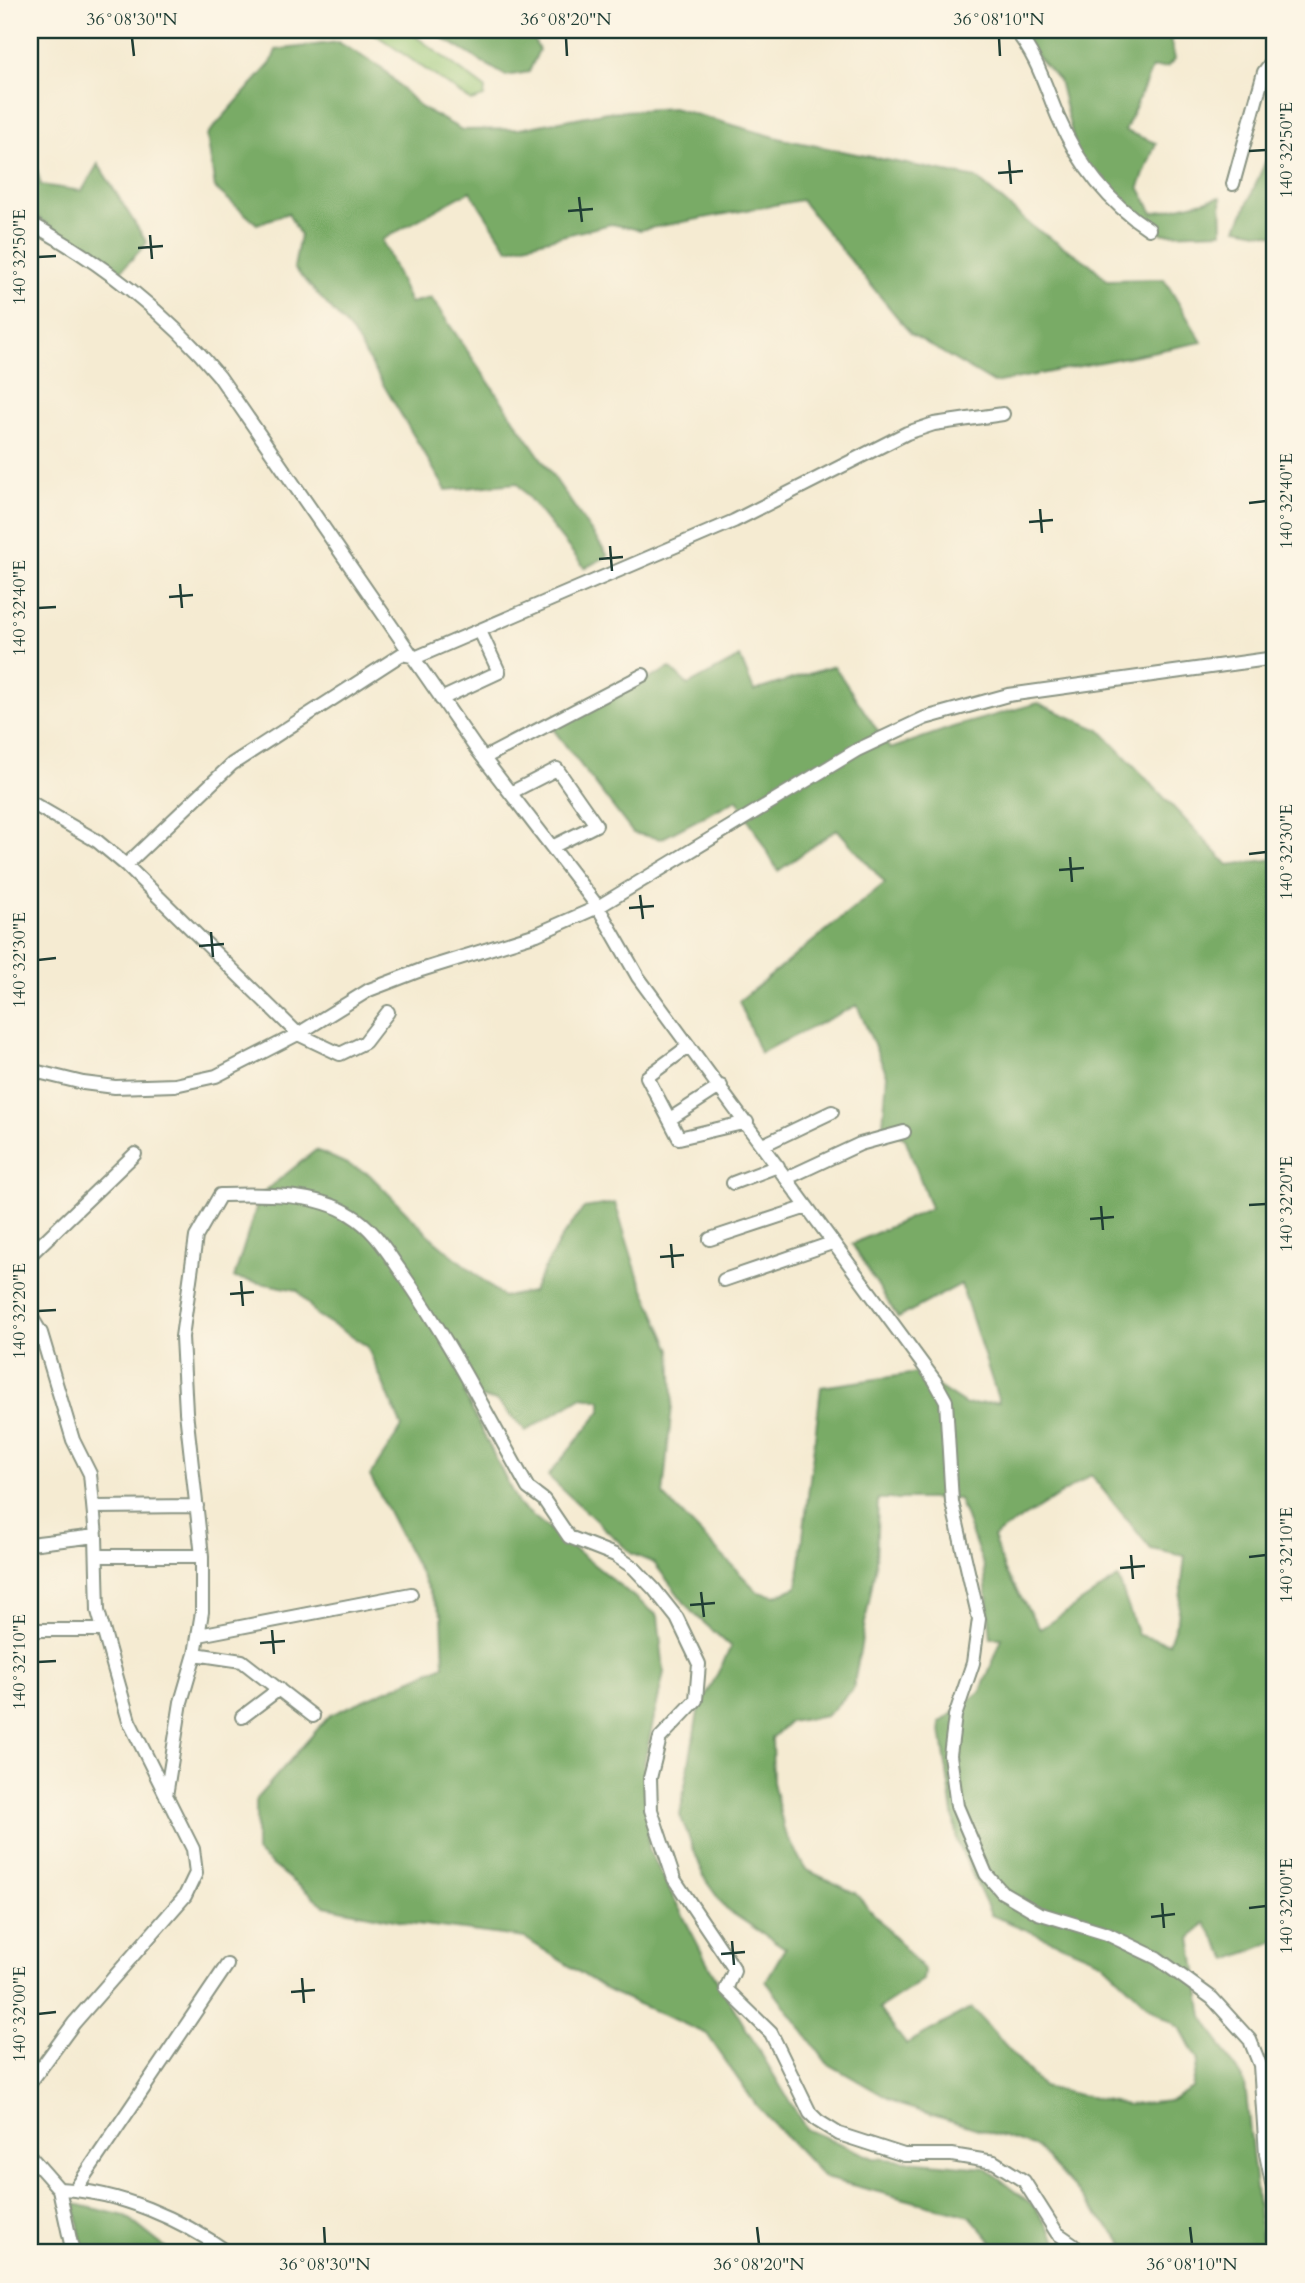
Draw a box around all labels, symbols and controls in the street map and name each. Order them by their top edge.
text: 36°08'30"N [86,7,178,32]
text: 36°08'20"N [520,7,612,32]
text: 36°08'10"N [953,7,1045,32]
text: 140°32'50"E [1274,102,1299,198]
text: 140°32'50"E [7,209,32,305]
text: 140°32'40"E [1274,453,1299,549]
text: 140°32'40"E [7,560,32,656]
text: 140°32'30"E [1274,804,1299,900]
text: 140°32'30"E [7,912,32,1008]
text: 140°32'20"E [1274,1156,1299,1252]
text: 140°32'20"E [7,1263,32,1359]
text: 140°32'10"E [1274,1507,1299,1603]
text: 140°32'10"E [7,1614,32,1710]
text: 140°32'00"E [1274,1858,1299,1954]
text: 140°32'00"E [7,1966,32,2062]
text: 36°08'30"N [279,2252,371,2277]
text: 36°08'20"N [713,2252,805,2277]
text: 36°08'10"N [1146,2252,1238,2277]

